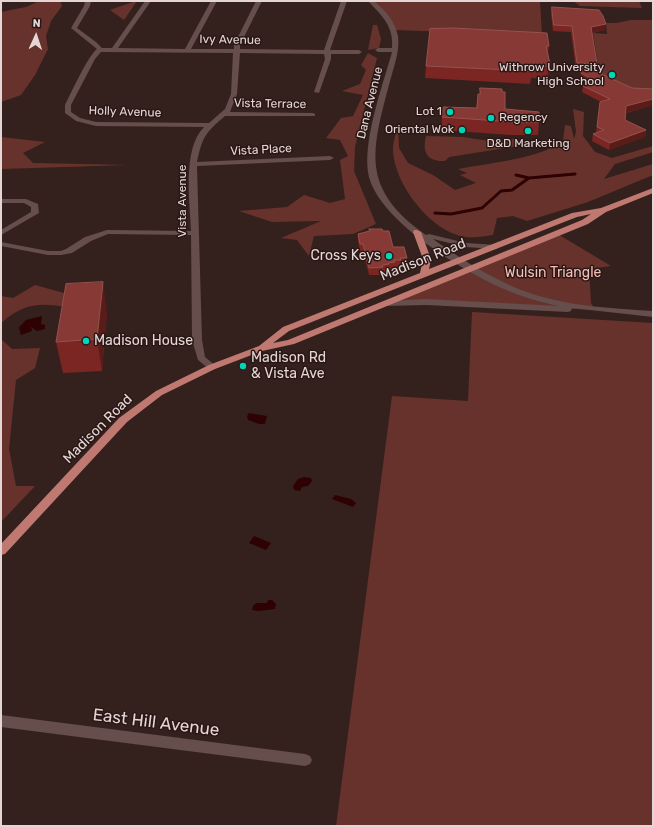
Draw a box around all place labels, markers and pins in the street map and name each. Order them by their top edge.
place label: Withrow University High School [499,61,604,89]
marker: Withrow University High School [607,70,617,80]
place label: Lot 1 [416,105,442,119]
marker: Lot 1 [445,107,455,117]
place label: Regency [499,111,548,125]
marker: Regency [486,113,496,123]
place label: Oriental Wok [385,123,454,137]
marker: Oriental Wok [457,125,467,135]
marker: D&D Marketing [523,126,533,136]
place label: D&D Marketing [486,137,570,151]
place label: Cross Keys [311,248,381,264]
marker: Cross Keys [384,251,394,261]
place label: Madison House [94,333,193,349]
marker: Madison House [81,336,91,346]
place label: Madison Rd & Vista Ave [251,350,326,382]
marker: Madison Rd & Vista Ave [238,361,248,371]

